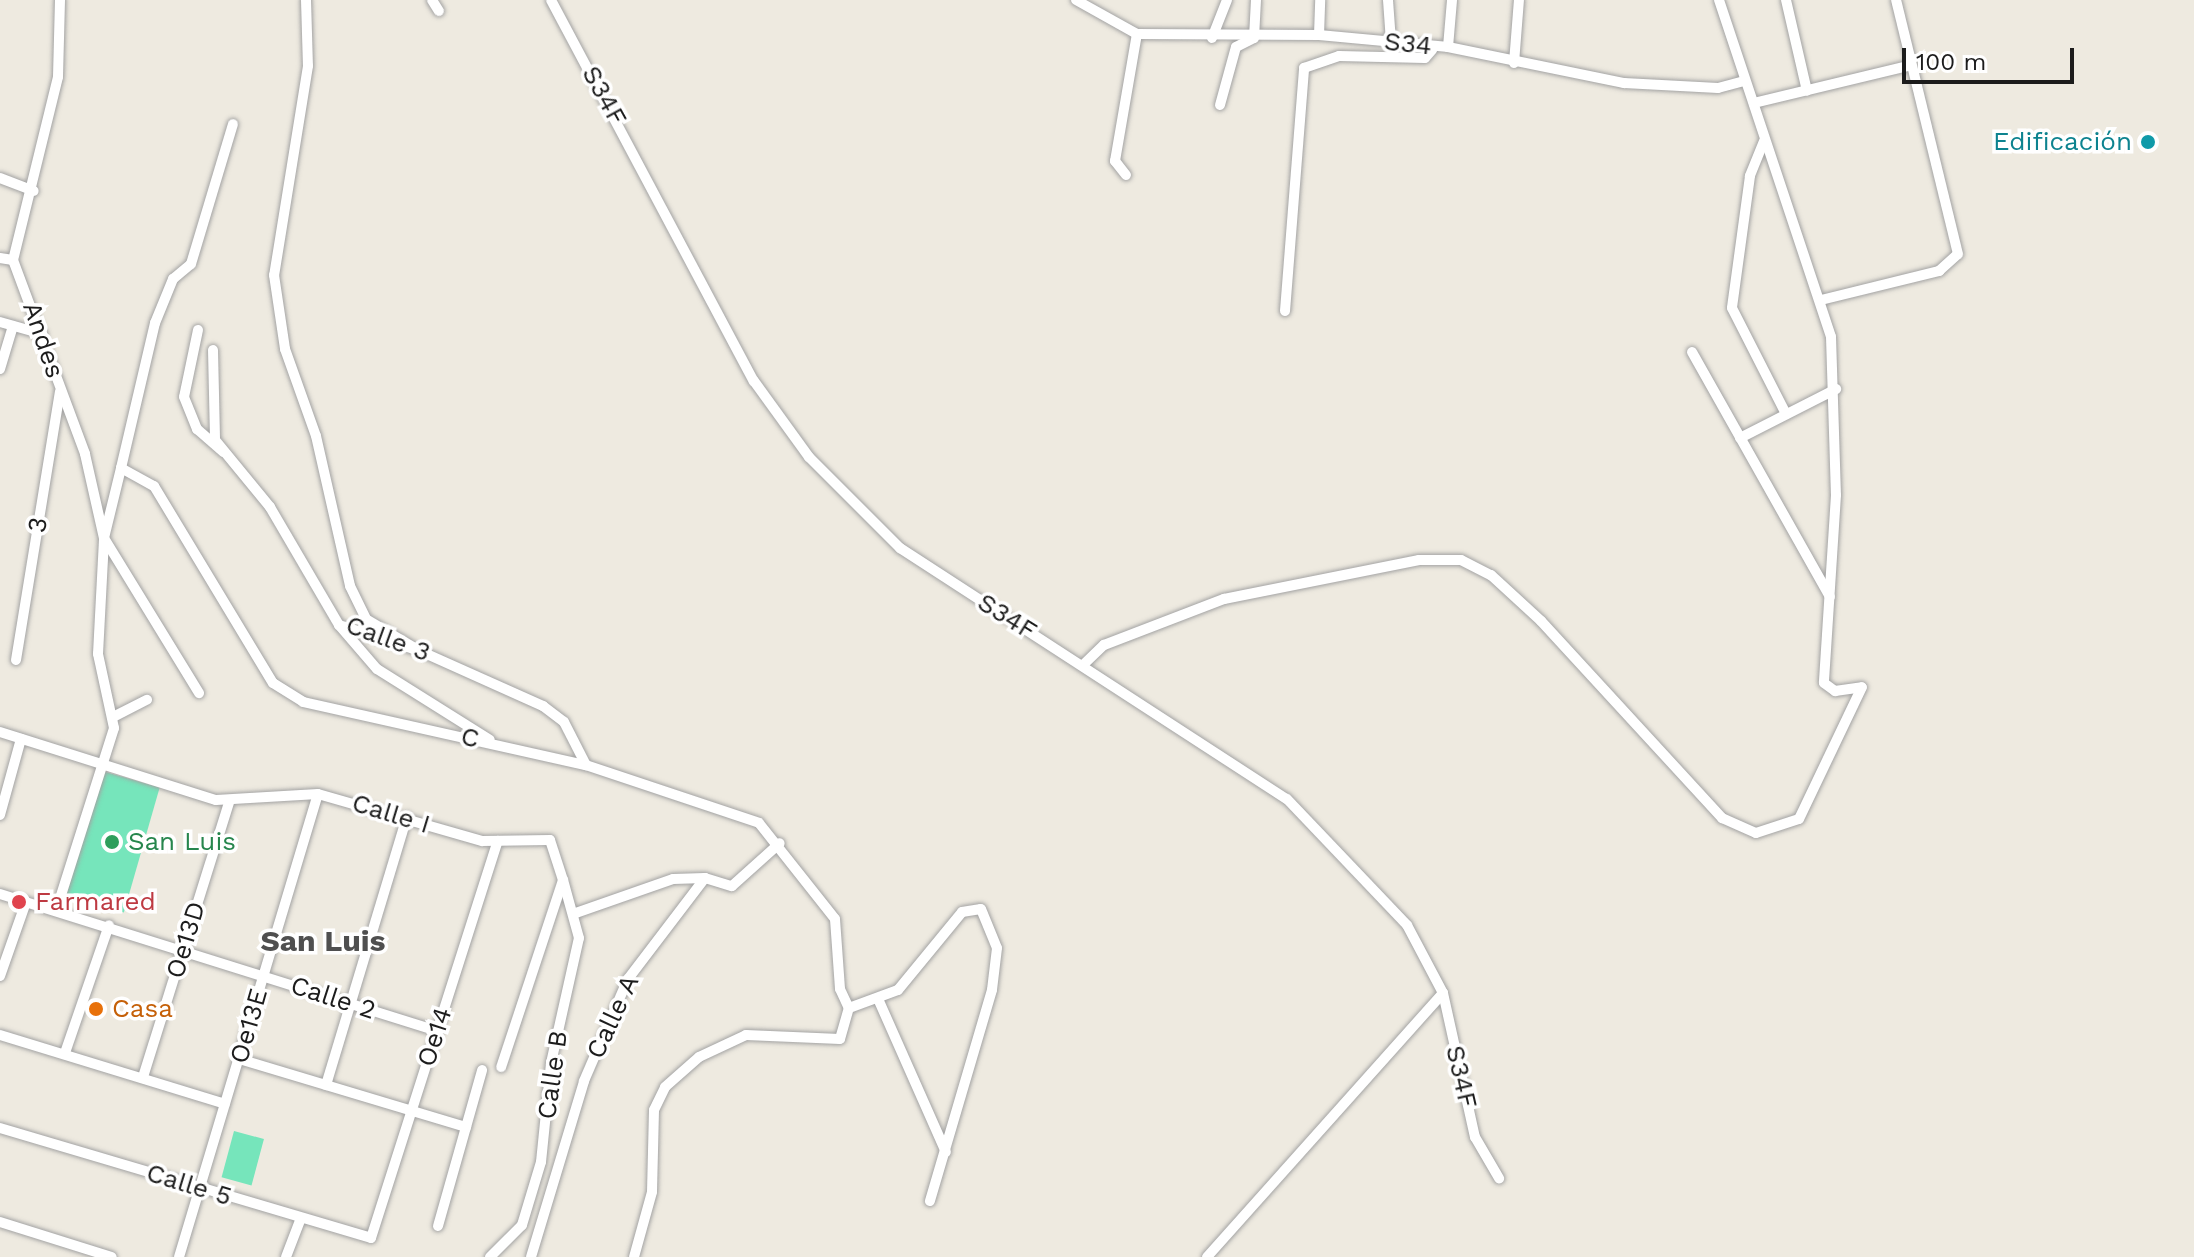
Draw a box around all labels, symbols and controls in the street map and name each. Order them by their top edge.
street label: S34 [1383,26,1433,62]
scale bar [1906,32,2078,82]
text: 100 m [1916,48,1986,76]
street label: S34F [575,61,633,131]
place label: Edificación [1993,126,2132,158]
marker: Edificación [2139,133,2157,151]
street label: Andes [16,298,70,382]
street label: 3 [21,515,55,535]
street label: S34F [972,587,1042,647]
street label: Calle 3 [342,609,434,669]
street label: C [458,721,482,755]
street label: Calle I [348,787,434,841]
place label: San Luis [128,826,236,858]
marker: San Luis [103,833,121,851]
place label: Farmared [35,886,156,918]
marker: Farmared [10,893,28,911]
street label: Oe13D [160,898,212,982]
district label: San Luis [261,923,385,959]
street label: Calle 2 [287,970,379,1026]
street label: Calle A [580,970,646,1064]
street label: Oe13E [223,985,275,1067]
place label: Casa [112,993,173,1025]
marker: Casa [87,1000,105,1018]
street label: Oe14 [411,1003,459,1071]
street label: Calle B [531,1029,575,1121]
street label: S34F [1439,1043,1483,1111]
street label: Calle 5 [143,1157,235,1213]

